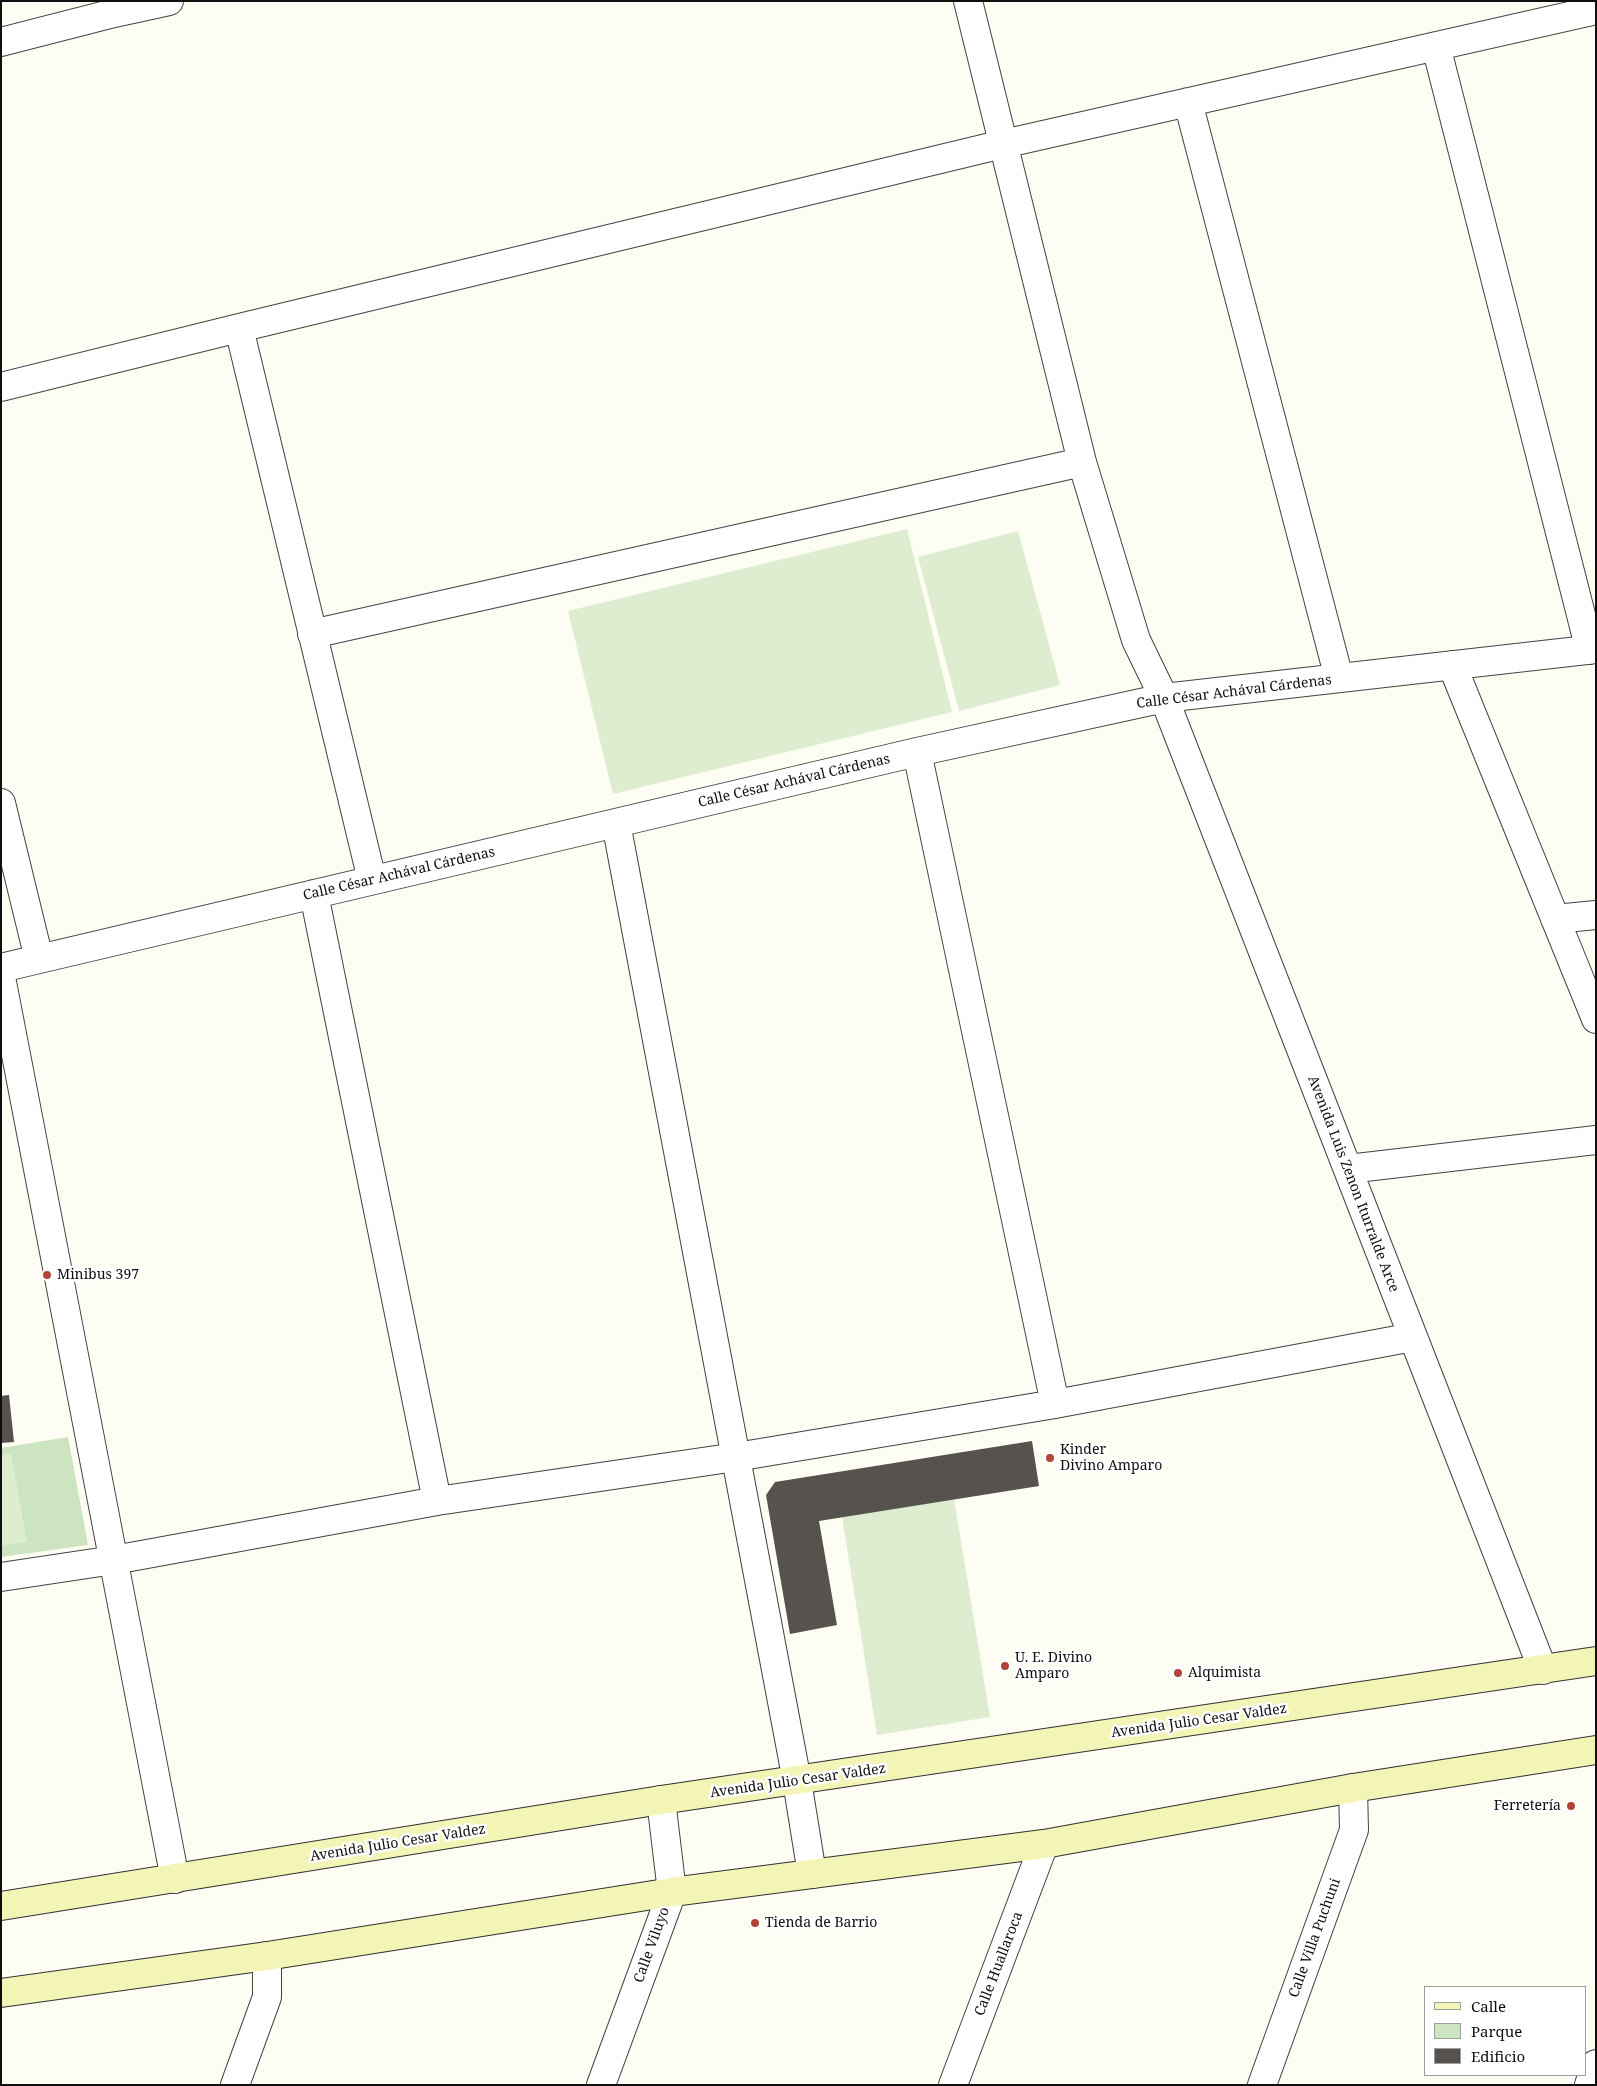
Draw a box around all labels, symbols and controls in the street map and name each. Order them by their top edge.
street label: Calle César Achával Cárdenas [1136,672,1332,712]
street label: Calle César Achával Cárdenas [696,751,892,811]
street label: Calle César Achával Cárdenas [301,844,497,904]
street label: Avenida Luis Zenon Iturralde Arce [1304,1073,1402,1295]
place label: Minibus 397 [57,1267,139,1283]
marker: Minibus 397 [41,1269,53,1281]
place label: Kinder Divino Amparo [1060,1442,1162,1474]
marker: Kinder Divino Amparo [1044,1452,1056,1464]
place label: U. E. Divino Amparo [1015,1650,1092,1682]
marker: U. E. Divino Amparo [999,1660,1011,1672]
place label: Alquimista [1188,1665,1261,1681]
marker: Alquimista [1172,1667,1184,1679]
street label: Avenida Julio Cesar Valdez [1110,1700,1288,1742]
street label: Avenida Julio Cesar Valdez [709,1760,887,1802]
place label: Ferretería [1494,1798,1561,1814]
marker: Ferretería [1565,1800,1577,1812]
street label: Avenida Julio Cesar Valdez [309,1821,487,1865]
street label: Calle Villa Puchuni [1286,1876,1344,2000]
street label: Calle Viluyo [631,1905,673,1985]
street label: Calle Huallaroca [971,1910,1027,2018]
place label: Tienda de Barrio [765,1915,877,1931]
marker: Tienda de Barrio [749,1917,761,1929]
legend [1424,1986,1587,2076]
text: Calle [1471,1996,1506,2016]
text: Parque [1471,2021,1522,2041]
text: Edificio [1471,2046,1525,2066]

